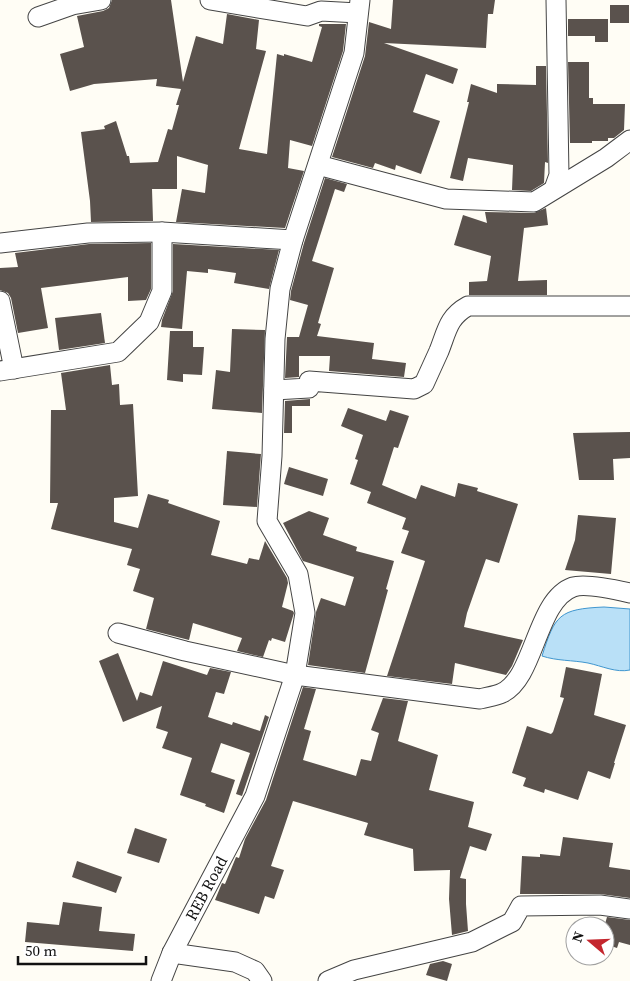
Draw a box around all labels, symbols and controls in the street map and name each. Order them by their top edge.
street label: REB Road [180,852,232,924]
north arrow [565,916,615,966]
text: N [567,929,589,945]
scale bar [18,934,145,966]
text: 50 m [25,940,57,961]

